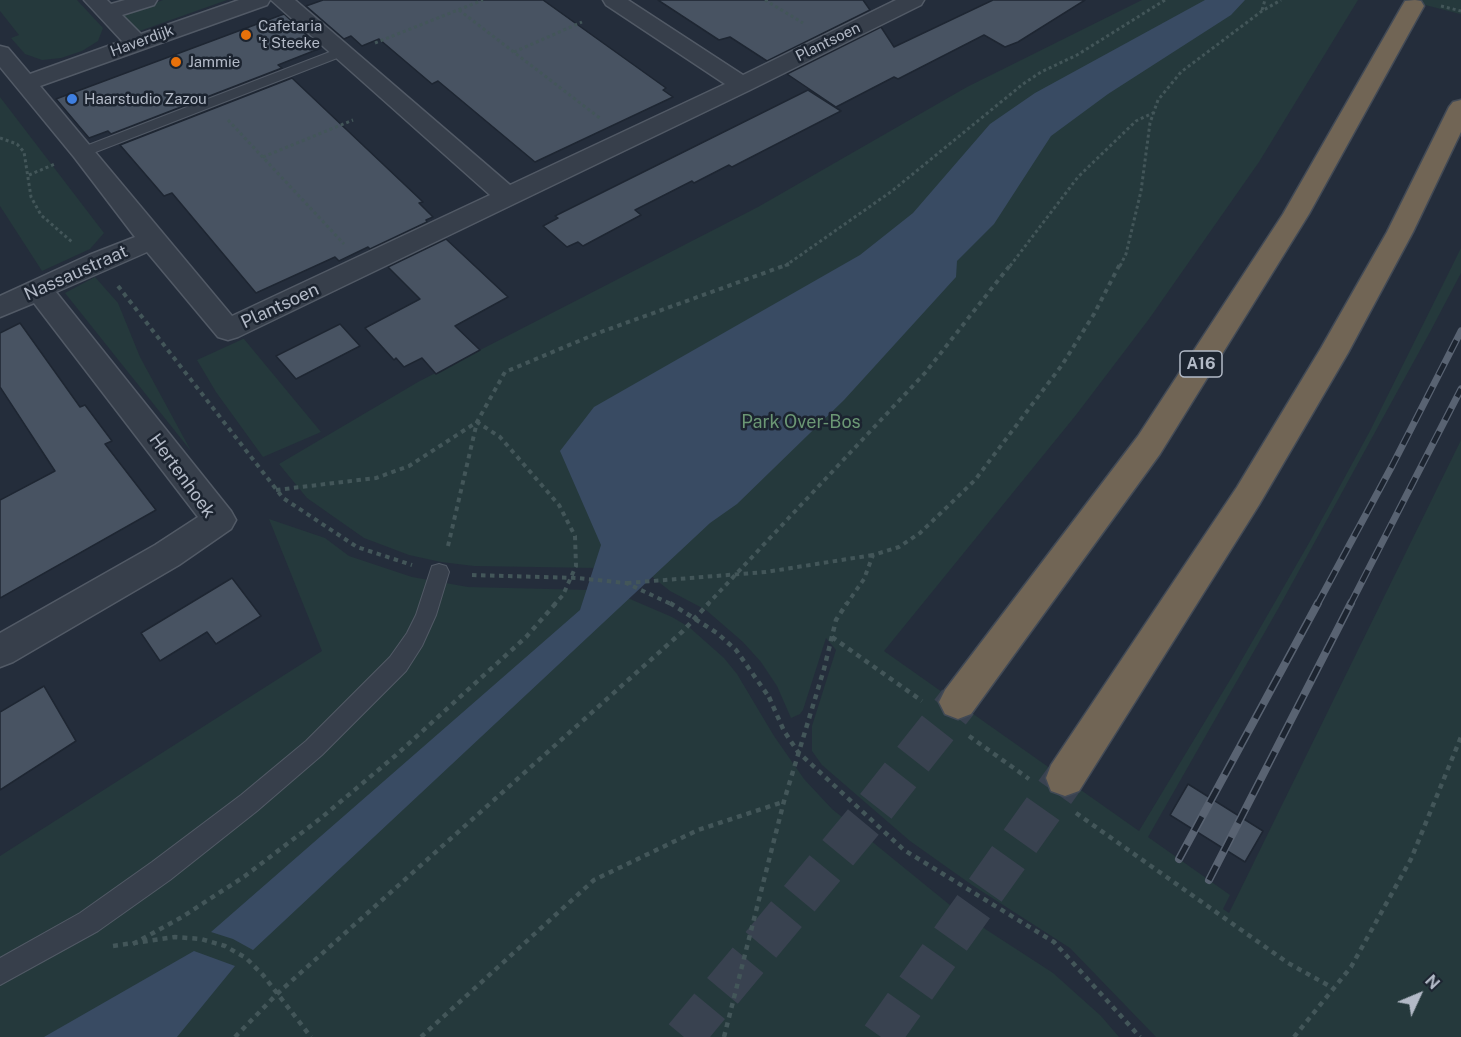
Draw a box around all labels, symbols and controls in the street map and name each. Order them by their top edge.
place label: Cafetaria 't Steeke [258,17,322,52]
street label: Plantsoen [793,19,863,65]
street label: Haverdijk [108,21,176,61]
marker: Cafetaria 't Steeke [239,28,253,42]
place label: Jammie [188,53,240,71]
marker: Jammie [169,55,183,69]
place label: Haarstudio Zazou [84,90,207,108]
marker: Haarstudio Zazou [65,92,79,106]
street label: Nassaustraat [21,241,131,305]
street label: Plantsoen [238,279,322,333]
road number: A16 [1180,351,1222,377]
park label: Park Over-Bos [741,411,861,433]
street label: Hertenhoek [144,430,220,522]
north arrow [1389,965,1449,1025]
text: N [1421,971,1443,993]

